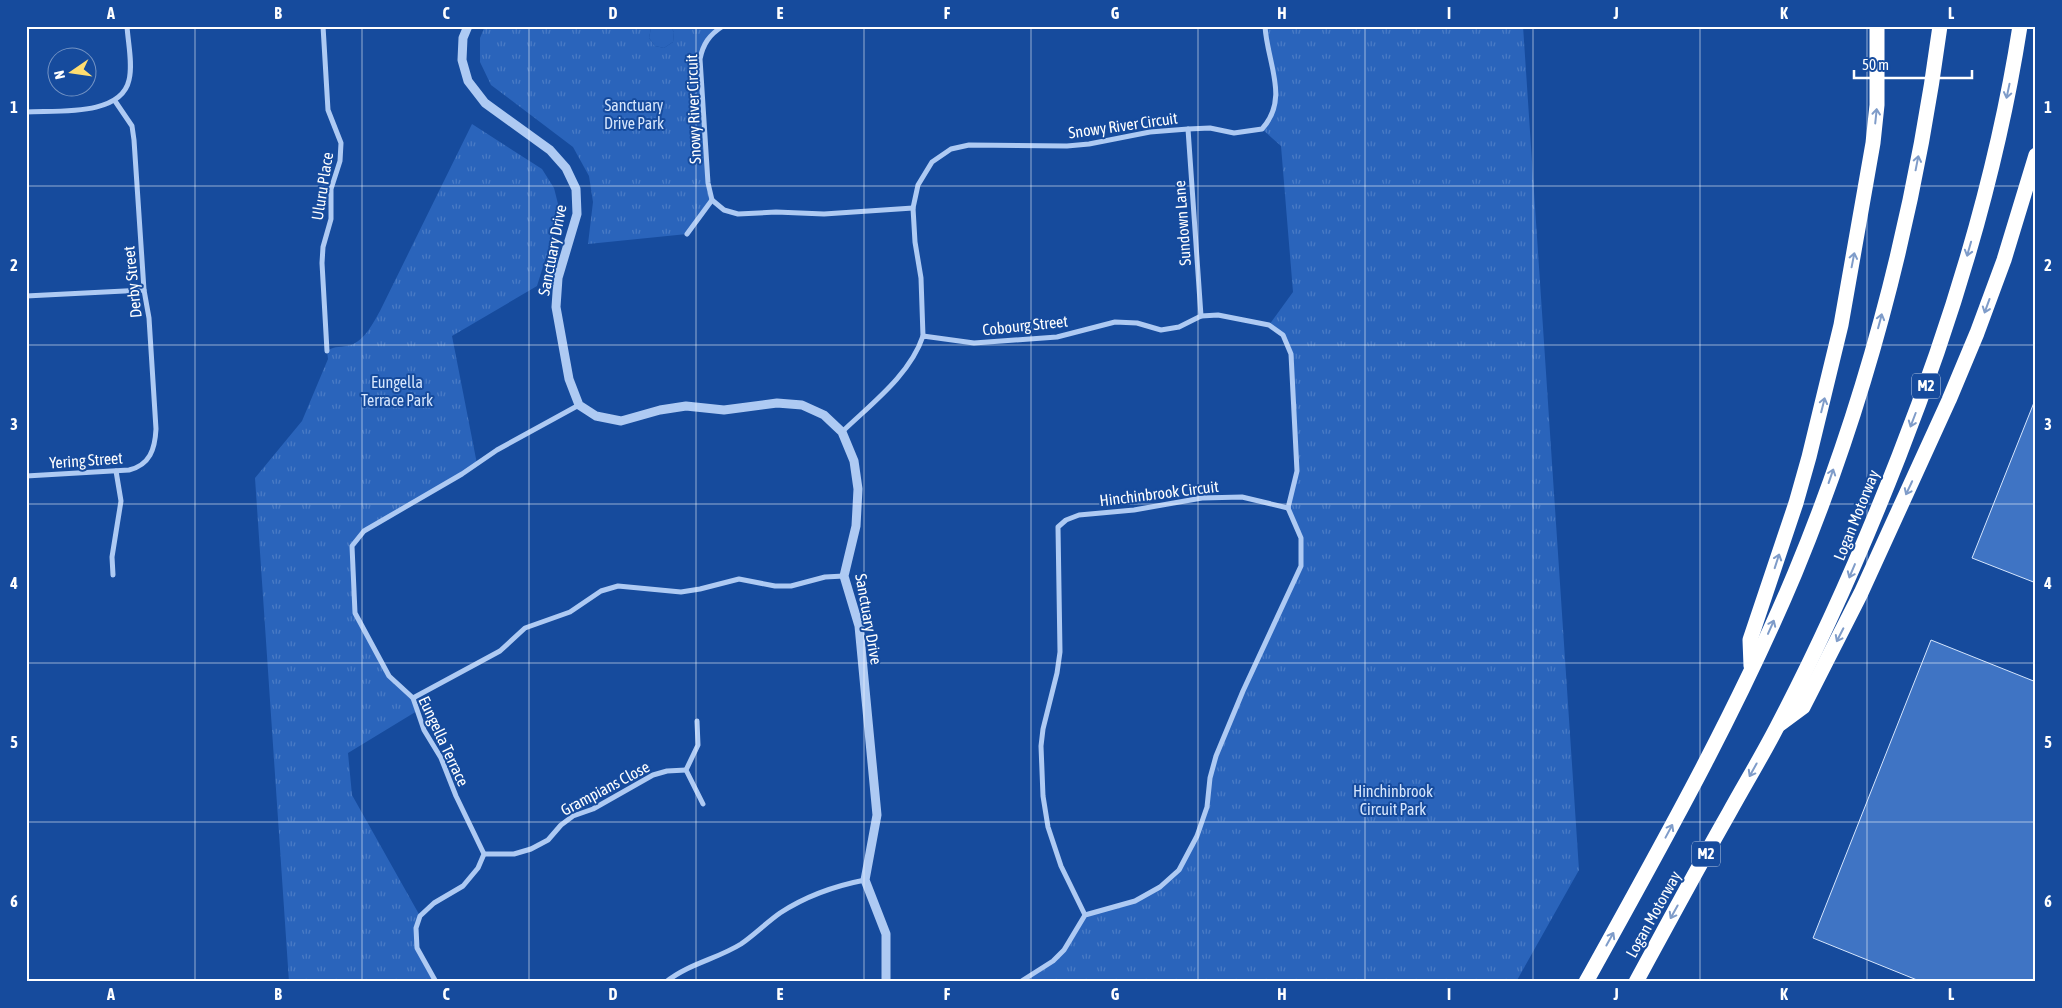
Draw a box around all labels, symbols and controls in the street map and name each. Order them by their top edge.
text: A [106,4,115,22]
text: B [274,4,282,22]
text: C [442,4,450,22]
text: D [609,4,618,22]
text: E [777,4,784,22]
text: F [944,4,951,22]
text: G [1111,4,1120,22]
text: H [1277,4,1287,22]
text: I [1447,4,1451,22]
text: J [1612,4,1619,22]
text: K [1780,4,1788,22]
text: L [1948,4,1955,22]
north arrow [48,48,98,98]
scale bar [1854,48,1972,80]
street label: Snowy River Circuit [682,53,705,164]
text: 50 m [1862,56,1889,73]
text: N [51,69,68,81]
one-way arrow [2003,83,2012,99]
park label: Sanctuary Drive Park [604,96,664,132]
text: 1 [10,98,18,116]
text: 1 [2044,98,2052,116]
street label: Snowy River Circuit [1067,108,1179,143]
one-way arrow [1871,109,1881,125]
street label: Uluru Place [308,151,336,221]
one-way arrow [1913,155,1922,171]
street label: Sundown Lane [1170,180,1194,266]
street label: Sanctuary Drive [534,203,571,297]
one-way arrow [1964,241,1974,257]
street label: Derby Street [119,245,146,319]
one-way arrow [1848,252,1858,268]
text: 2 [10,256,18,274]
text: 2 [2044,256,2052,274]
one-way arrow [1982,298,1991,313]
street label: Cobourg Street [981,312,1069,339]
one-way arrow [1875,313,1885,329]
park label: Eungella Terrace Park [361,373,433,409]
road number: M2 [1912,374,1940,398]
one-way arrow [1819,397,1828,413]
one-way arrow [1908,412,1917,427]
text: 3 [10,415,18,433]
text: 3 [2044,415,2052,433]
street label: Yering Street [49,448,124,473]
street label: Logan Motorway [1830,467,1883,563]
one-way arrow [1827,469,1836,484]
street label: Hinchinbrook Circuit [1098,477,1220,509]
one-way arrow [1904,480,1914,495]
one-way arrow [1773,553,1783,569]
one-way arrow [1847,563,1857,578]
street label: Sanctuary Drive [851,572,886,666]
text: 4 [9,574,18,592]
text: 4 [2043,574,2052,592]
one-way arrow [1766,620,1776,635]
one-way arrow [1835,627,1845,642]
street label: Eungella Terrace [414,693,473,789]
text: 5 [10,733,18,751]
text: 5 [2044,733,2052,751]
street label: Grampians Close [558,757,653,820]
one-way arrow [1748,762,1758,777]
park label: Hinchinbrook Circuit Park [1353,782,1433,818]
one-way arrow [1664,825,1674,839]
road number: M2 [1692,842,1720,866]
street label: Logan Motorway [1622,867,1685,961]
text: 6 [10,892,18,910]
text: 6 [2044,892,2052,910]
one-way arrow [1669,904,1679,919]
one-way arrow [1606,932,1615,947]
text: A [106,985,115,1003]
text: B [274,985,282,1003]
text: C [442,985,450,1003]
text: D [609,985,618,1003]
text: E [777,985,784,1003]
text: F [944,985,951,1003]
text: G [1111,985,1120,1003]
text: H [1277,985,1287,1003]
text: I [1447,985,1451,1003]
text: J [1612,985,1619,1003]
text: K [1780,985,1788,1003]
text: L [1948,985,1955,1003]

